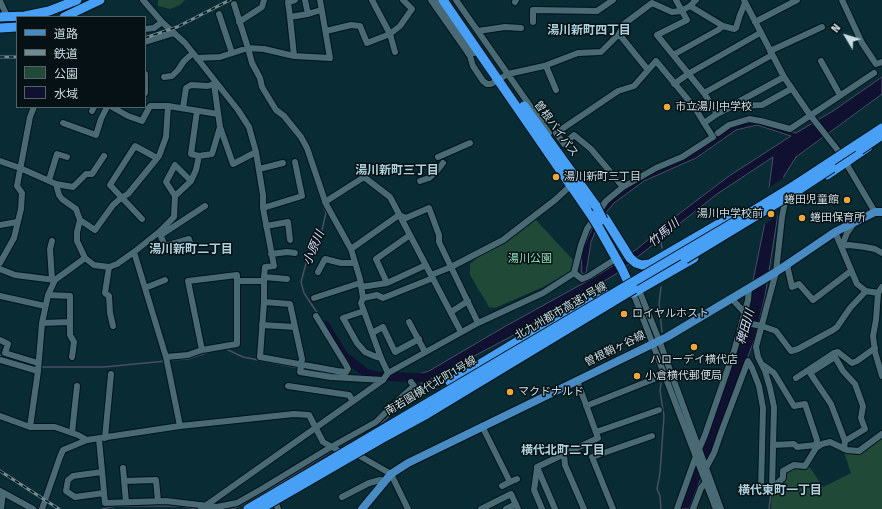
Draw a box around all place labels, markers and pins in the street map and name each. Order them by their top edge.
place label: 市立湯川中学校 [675,100,752,114]
marker: 市立湯川中学校 [662,102,672,112]
place label: 湯川新町三丁目 [564,170,641,184]
marker: 湯川新町三丁目 [551,172,561,182]
place label: 蜷田児童館 [784,193,839,207]
marker: 蜷田児童館 [842,195,852,205]
place label: 湯川中学校前 [697,207,763,221]
marker: 湯川中学校前 [766,209,776,219]
place label: 蜷田保育所 [810,211,865,225]
marker: 蜷田保育所 [797,213,807,223]
place label: ロイヤルホスト [632,307,709,321]
marker: ロイヤルホスト [619,309,629,319]
marker: ハローデイ横代店 [689,342,699,352]
place label: ハローデイ横代店 [650,353,738,367]
place label: 小倉横代郵便局 [645,369,722,383]
marker: 小倉横代郵便局 [632,371,642,381]
place label: マクドナルド [518,385,584,399]
marker: マクドナルド [505,387,515,397]

